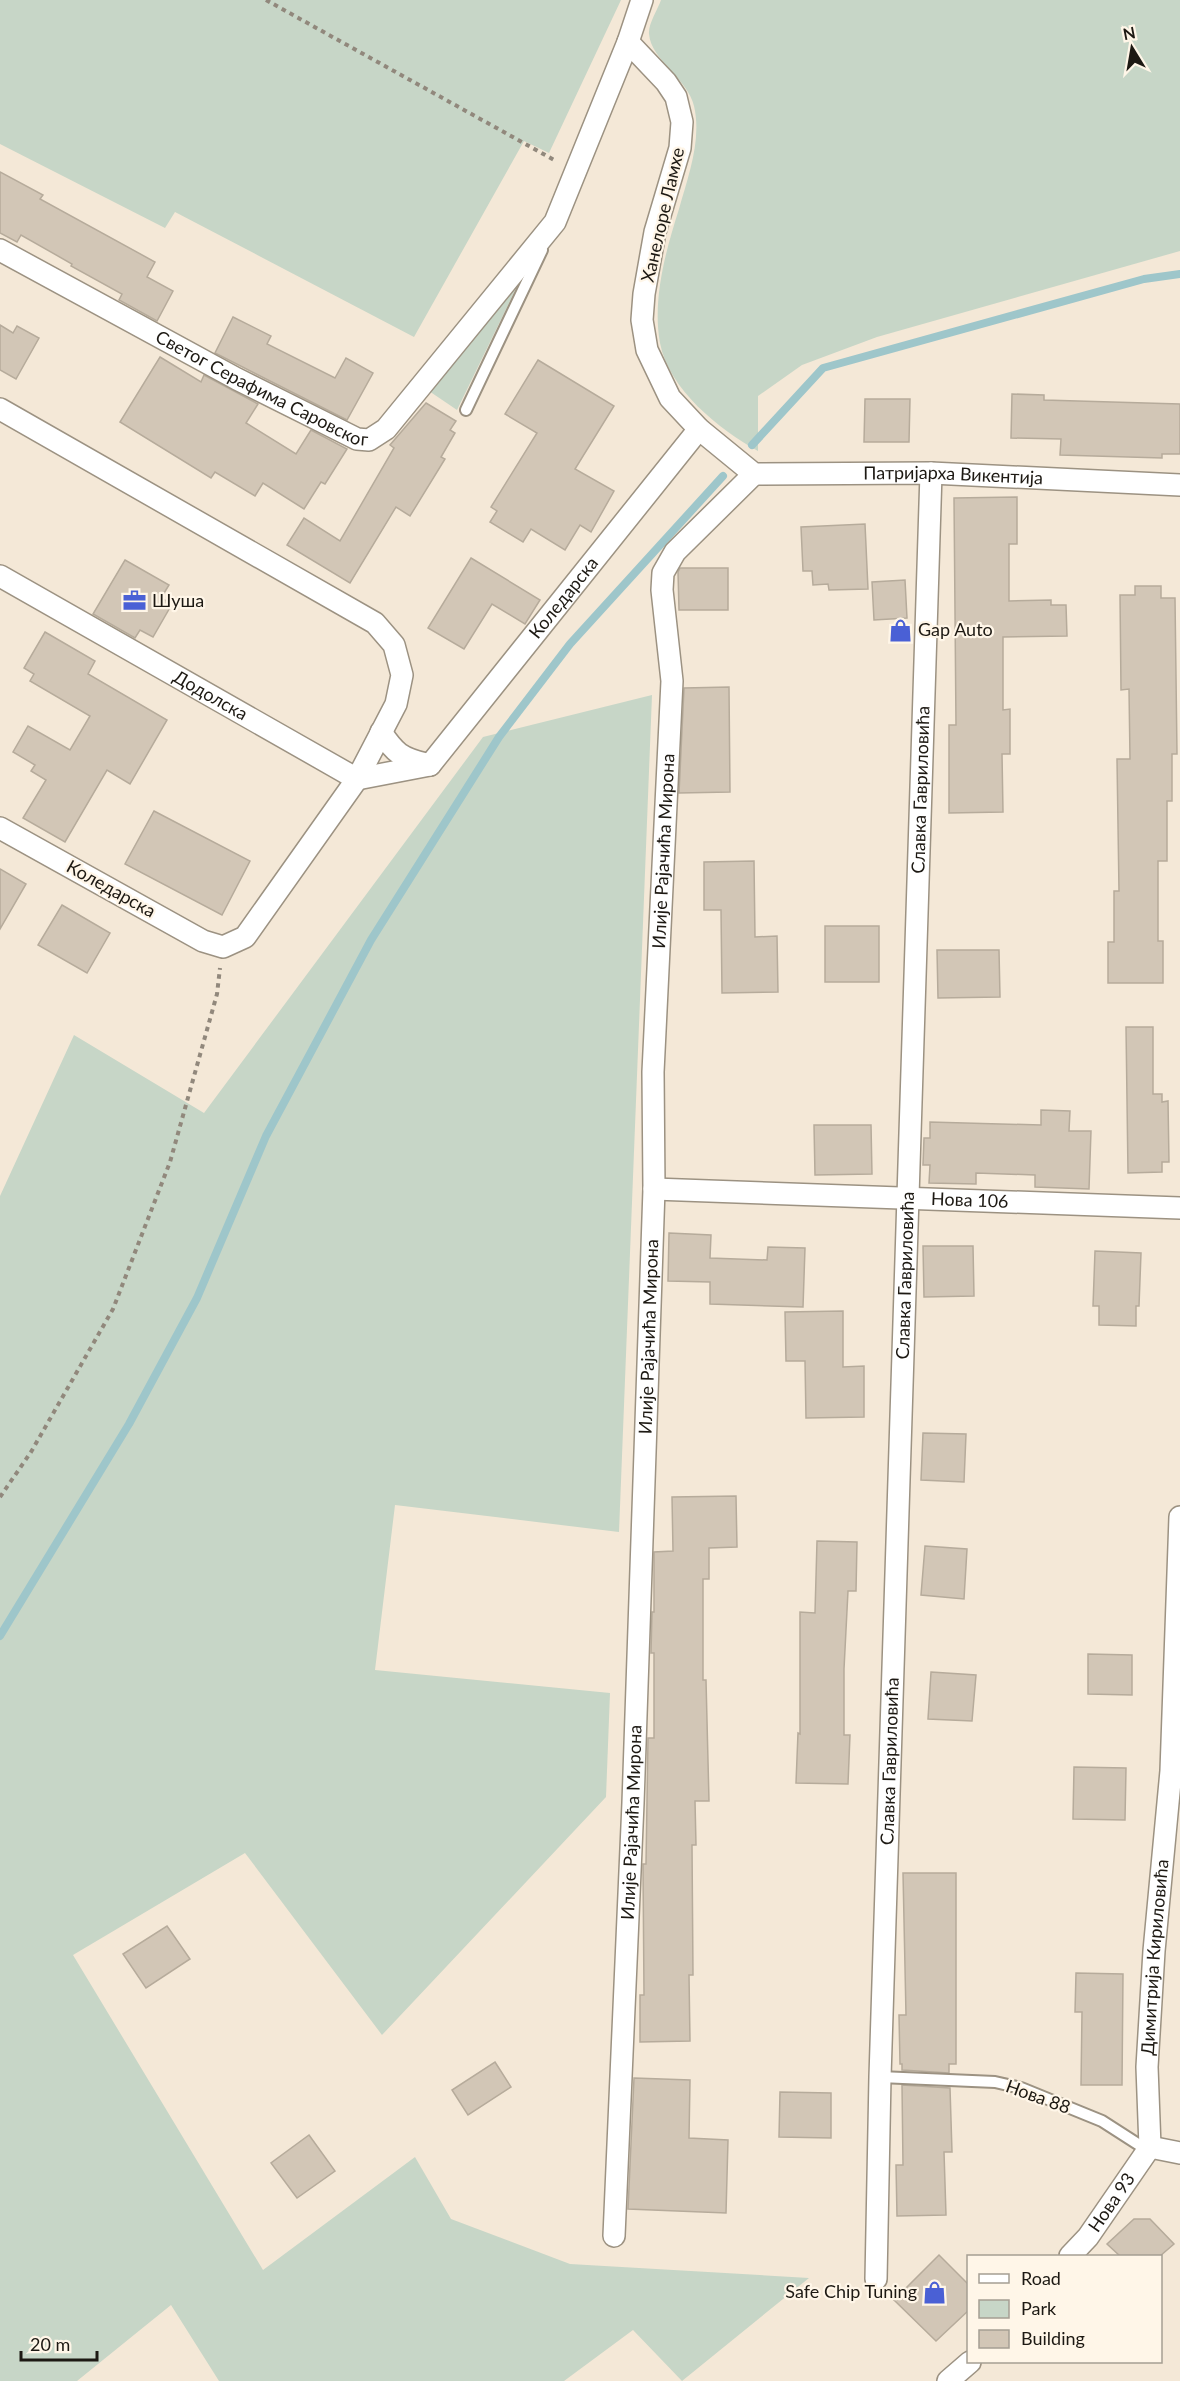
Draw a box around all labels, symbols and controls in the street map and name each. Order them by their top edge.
north arrow [1102,18,1162,78]
text: N [1121,22,1137,43]
street label: Ханелоре Ламхе [636,145,688,284]
street label: Светог Серафима Саровског [152,325,370,450]
street label: Патријарха Викентија [863,461,1044,488]
street label: Коледарска [524,552,602,643]
office icon: Шуша [121,588,147,614]
place label: Шуша [152,589,204,611]
shop icon: Gap Auto [887,617,913,643]
place label: Gap Auto [918,618,993,640]
street label: Додолска [170,665,252,725]
street label: Славка Гавриловића [906,705,934,874]
street label: Илије Рајачића Мирона [647,753,678,949]
street label: Коледарска [63,855,160,922]
street label: Нова 106 [931,1187,1009,1212]
street label: Славка Гавриловића [891,1191,918,1360]
street label: Илије Рајачића Мирона [634,1239,662,1435]
street label: Славка Гавриловића [875,1677,903,1845]
street label: Илије Рајачића Мирона [616,1724,646,1920]
street label: Димитрија Кириловића [1136,1858,1173,2056]
street label: Нова 88 [1003,2074,1074,2118]
street label: Нова 93 [1083,2168,1139,2236]
legend [967,2255,1162,2363]
text: Road [1021,2267,1061,2289]
shop icon: Safe Chip Tuning [922,2279,948,2305]
place label: Safe Chip Tuning [785,2280,917,2302]
text: Park [1021,2297,1057,2319]
scale bar [21,2324,98,2362]
text: Building [1021,2327,1085,2349]
text: 20 m [30,2333,70,2355]

